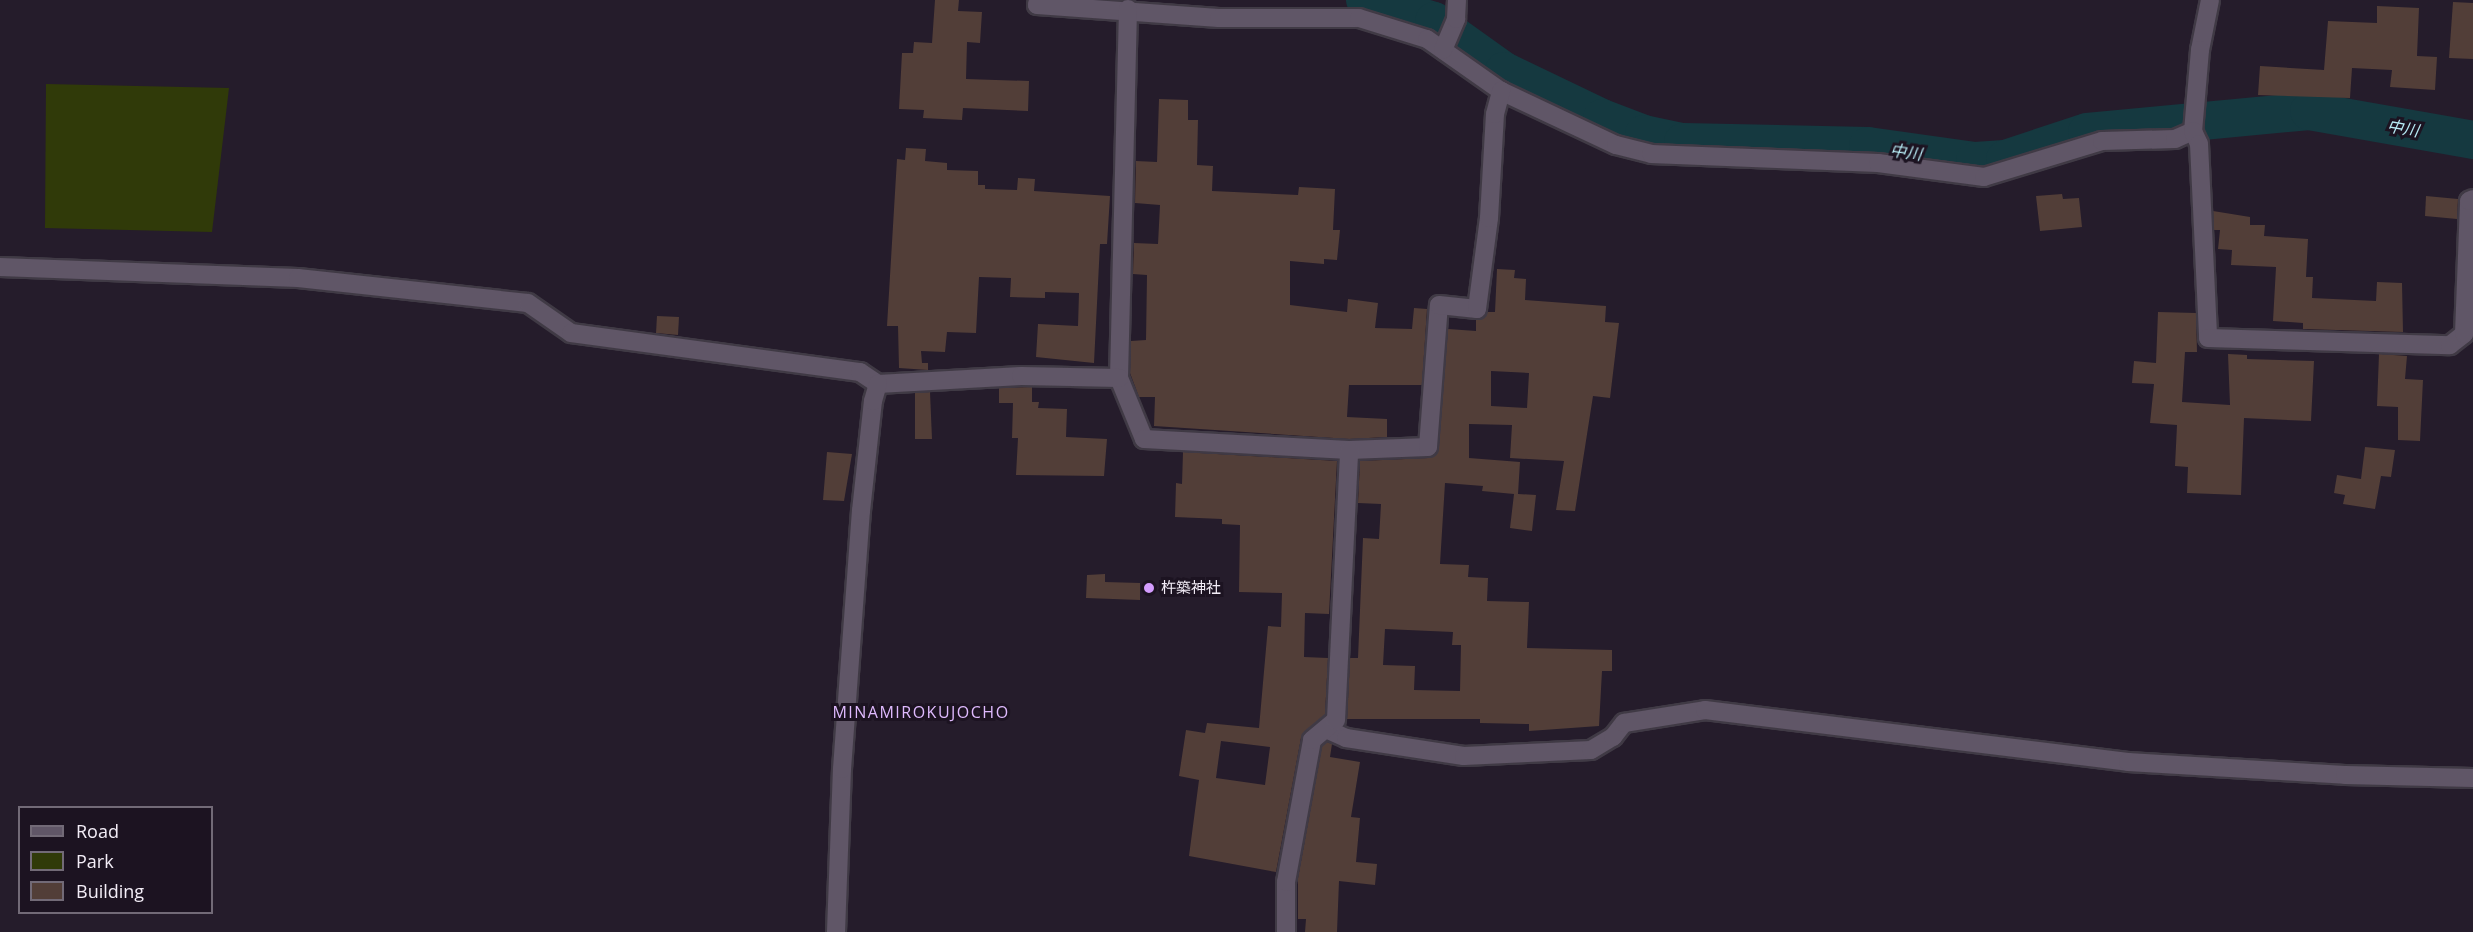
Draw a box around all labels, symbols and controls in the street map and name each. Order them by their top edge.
water label: 中川 [2386,116,2420,140]
water label: 中川 [1889,140,1923,164]
place label: 杵築神社 [1161,579,1221,597]
marker: 杵築神社 [1142,581,1156,595]
district label: MINAMIROKUJOCHO [832,702,1010,722]
legend [18,806,213,914]
text: Road [76,819,119,843]
text: Park [76,849,114,873]
text: Building [76,879,144,903]

